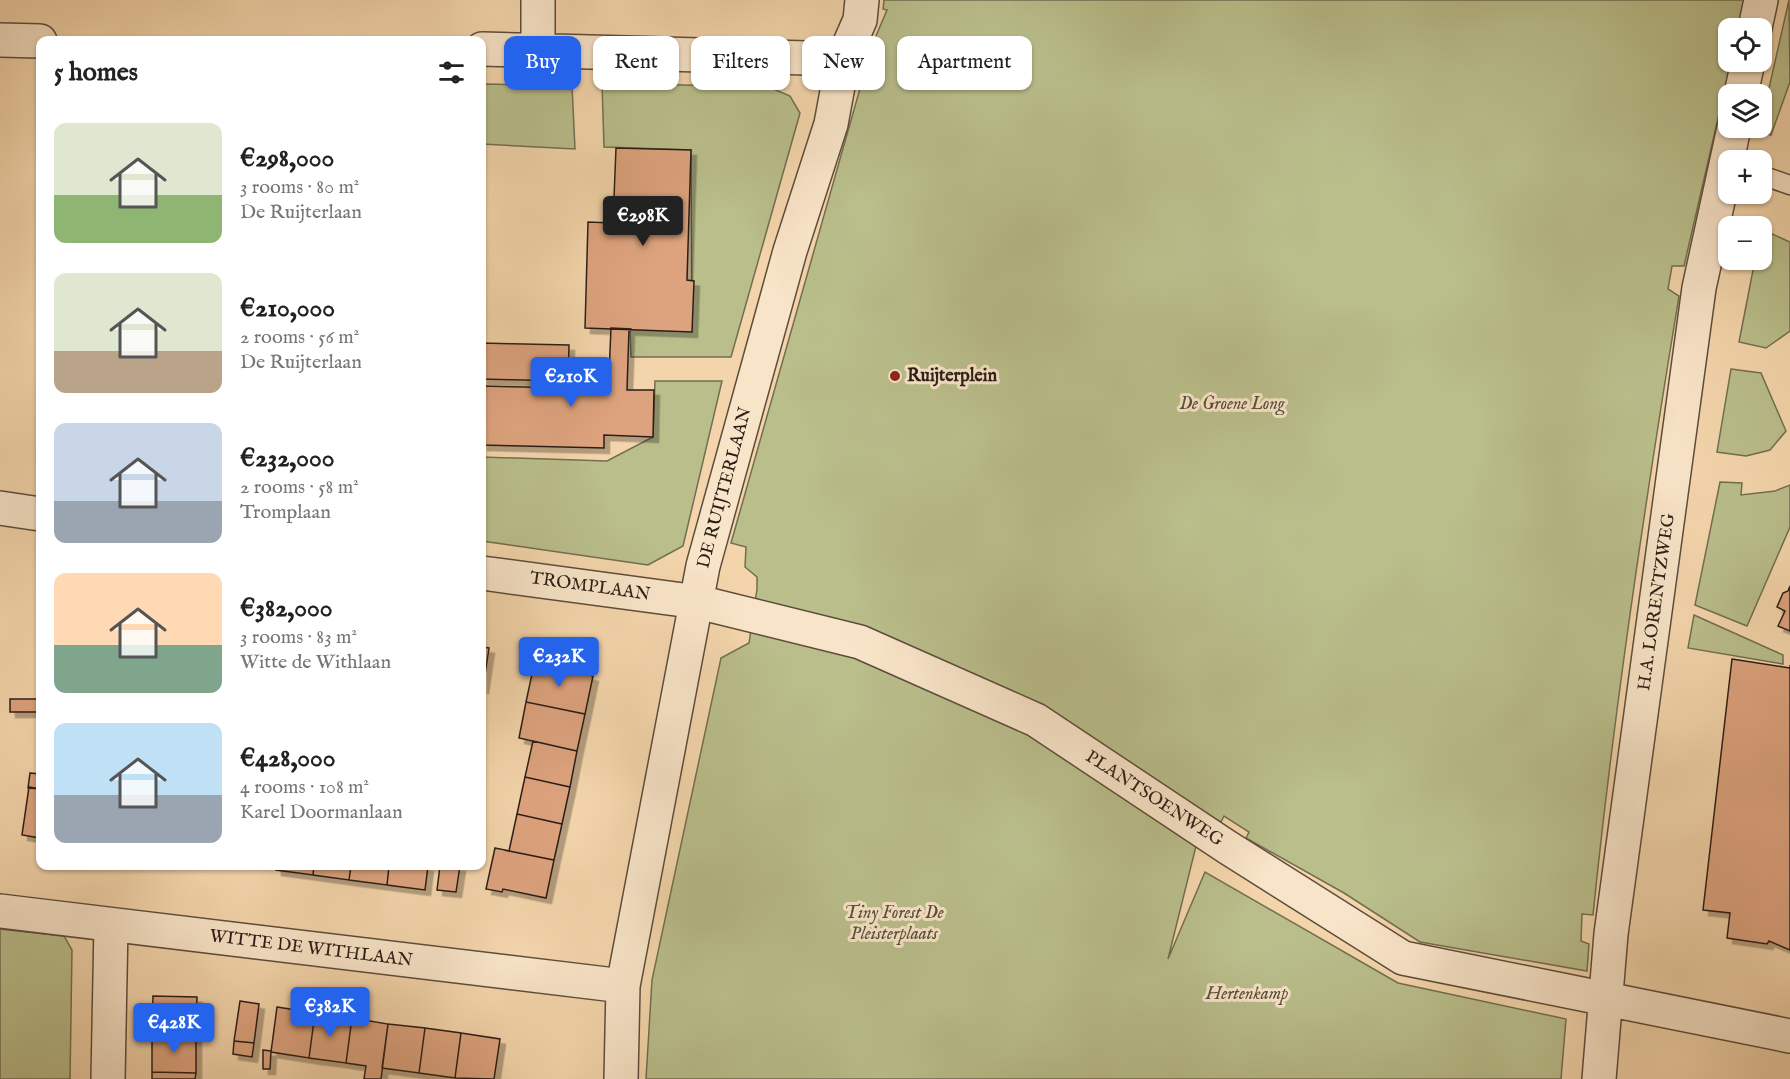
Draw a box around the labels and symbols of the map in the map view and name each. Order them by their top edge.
pin: €298K [601,196,685,247]
pin: €210K [529,357,613,408]
place label: Ruijterplein [907,365,998,388]
marker: Ruijterplein [888,369,902,383]
park label: De Groene Long [1179,393,1286,416]
street label: DE RUIJTERLAAN [692,405,758,571]
street label: H.A. LORENTZWEG [1633,511,1681,692]
street label: TROMPLAAN [528,567,652,607]
pin: €232K [517,637,601,688]
street label: PLANTSOENWEG [1081,746,1228,853]
park label: Tiny Forest De Pleisterplaats [844,902,944,946]
street label: WITTE DE WITHLAAN [208,925,414,973]
park label: Hertenkamp [1205,983,1288,1006]
pin: €382K [288,987,372,1038]
pin: €428K [132,1003,216,1054]

